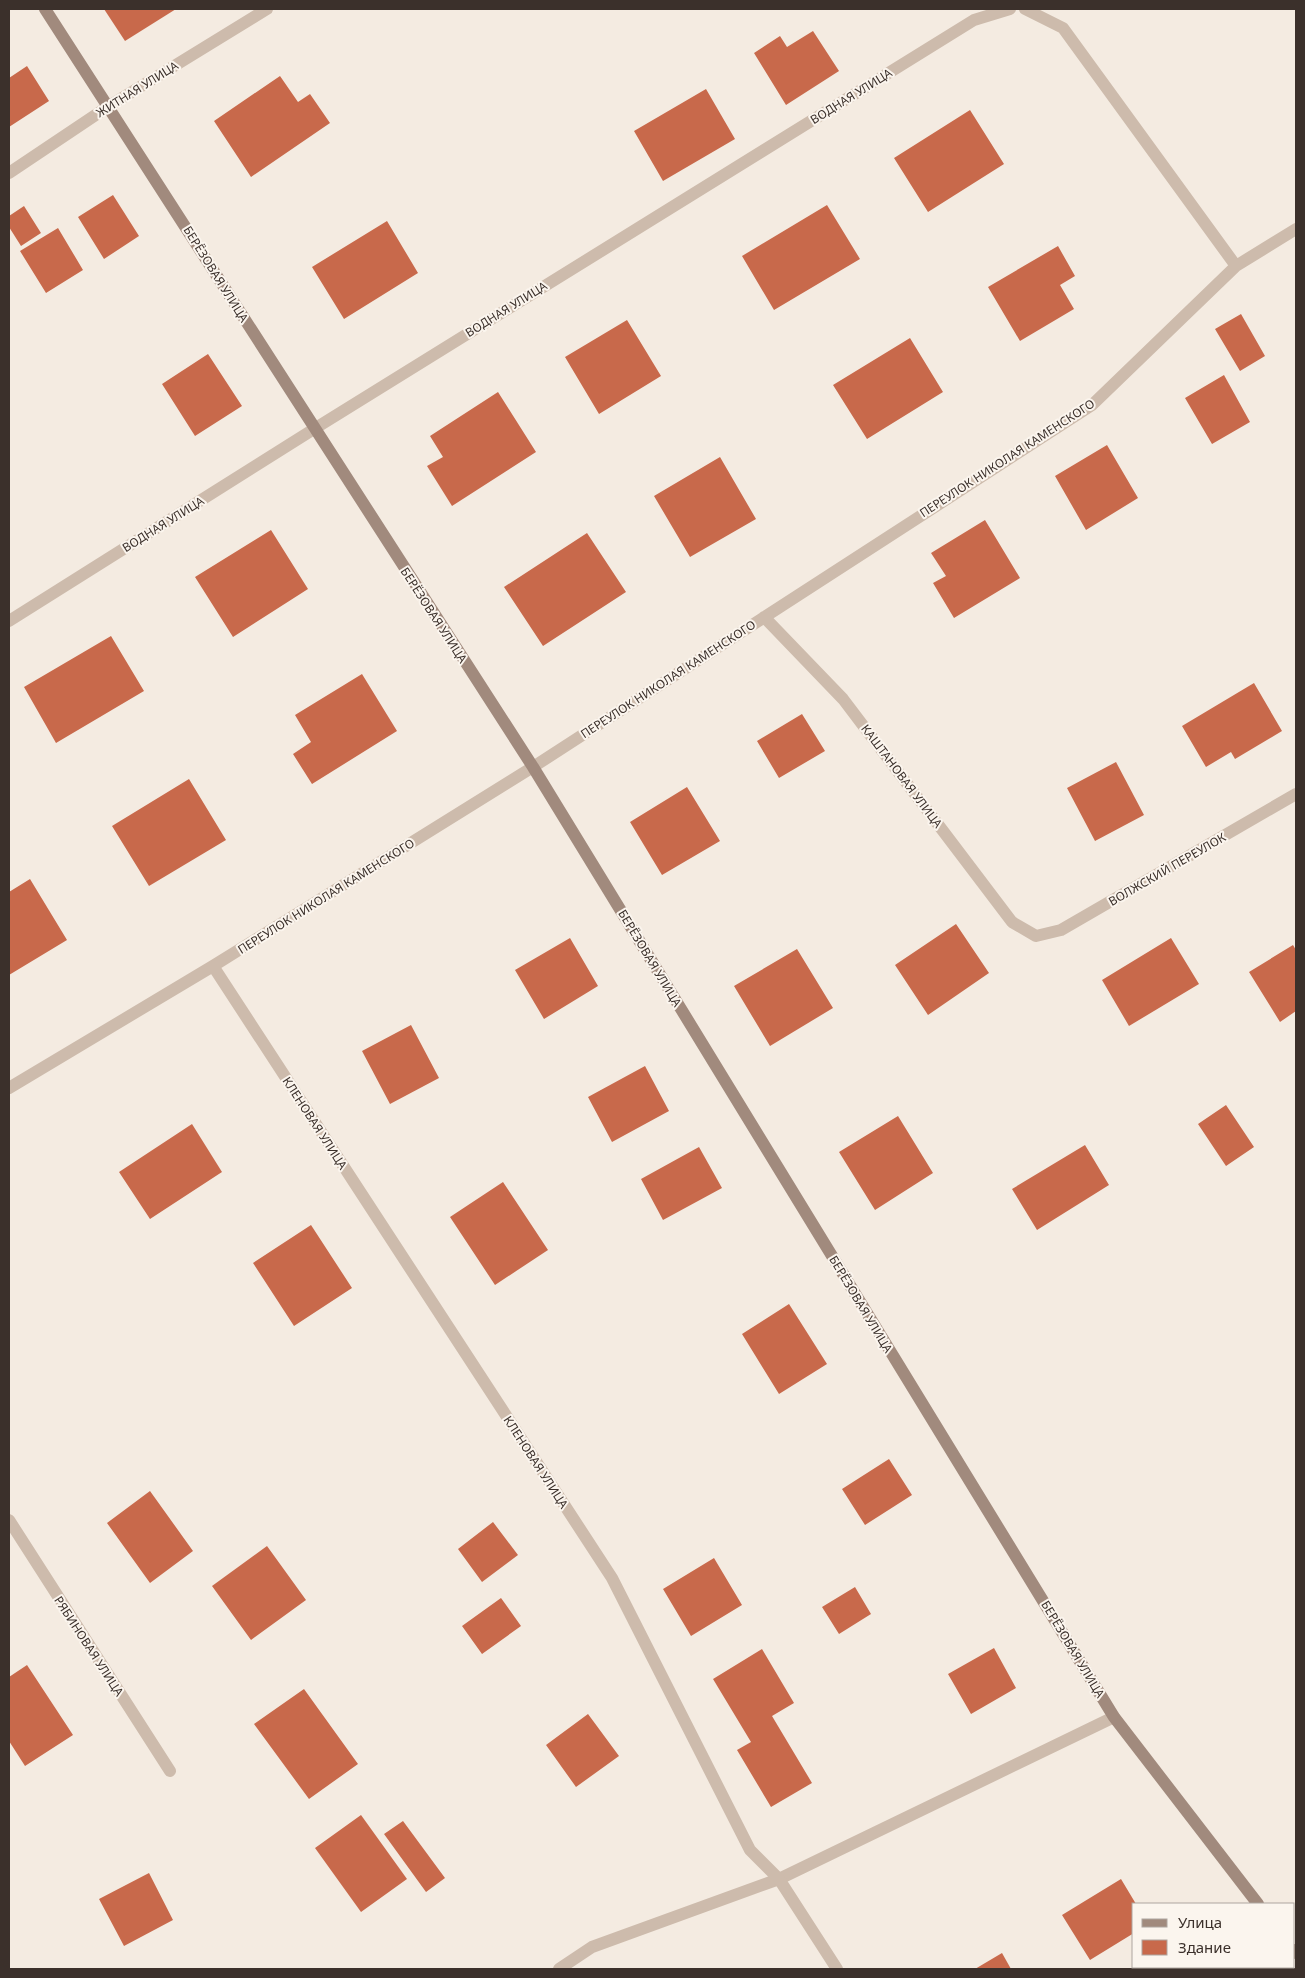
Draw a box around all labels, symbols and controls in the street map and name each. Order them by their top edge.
street label: ЖИТНАЯ УЛИЦА [93,57,182,121]
street label: ВОДНАЯ УЛИЦА [807,64,895,128]
street label: БЕРЁЗОВАЯ УЛИЦА [179,223,253,326]
street label: ВОДНАЯ УЛИЦА [462,277,550,341]
street label: ПЕРЕУЛОК НИКОЛАЯ КАМЕНСКОГО [916,395,1098,521]
street label: ВОДНАЯ УЛИЦА [119,492,207,556]
street label: БЕРЁЗОВАЯ УЛИЦА [397,564,471,666]
street label: ПЕРЕУЛОК НИКОЛАЯ КАМЕНСКОГО [577,616,759,742]
street label: КАШТАНОВАЯ УЛИЦА [857,721,947,832]
street label: ВОЛЖСКИЙ ПЕРЕУЛОК [1105,828,1229,910]
street label: ПЕРЕУЛОК НИКОЛАЯ КАМЕНСКОГО [234,834,418,958]
street label: БЕРЁЗОВАЯ УЛИЦА [614,906,686,1010]
street label: КЛЕНОВАЯ УЛИЦА [279,1073,351,1173]
street label: БЕРЁЗОВАЯ УЛИЦА [825,1252,897,1356]
street label: КЛЕНОВАЯ УЛИЦА [500,1412,572,1512]
street label: РЯБИНОВАЯ УЛИЦА [50,1593,128,1700]
street label: БЕРЁЗОВАЯ УЛИЦА [1037,1597,1109,1701]
legend [1132,1903,1295,1968]
text: Улица [1178,1912,1222,1932]
text: Здание [1178,1937,1231,1957]

